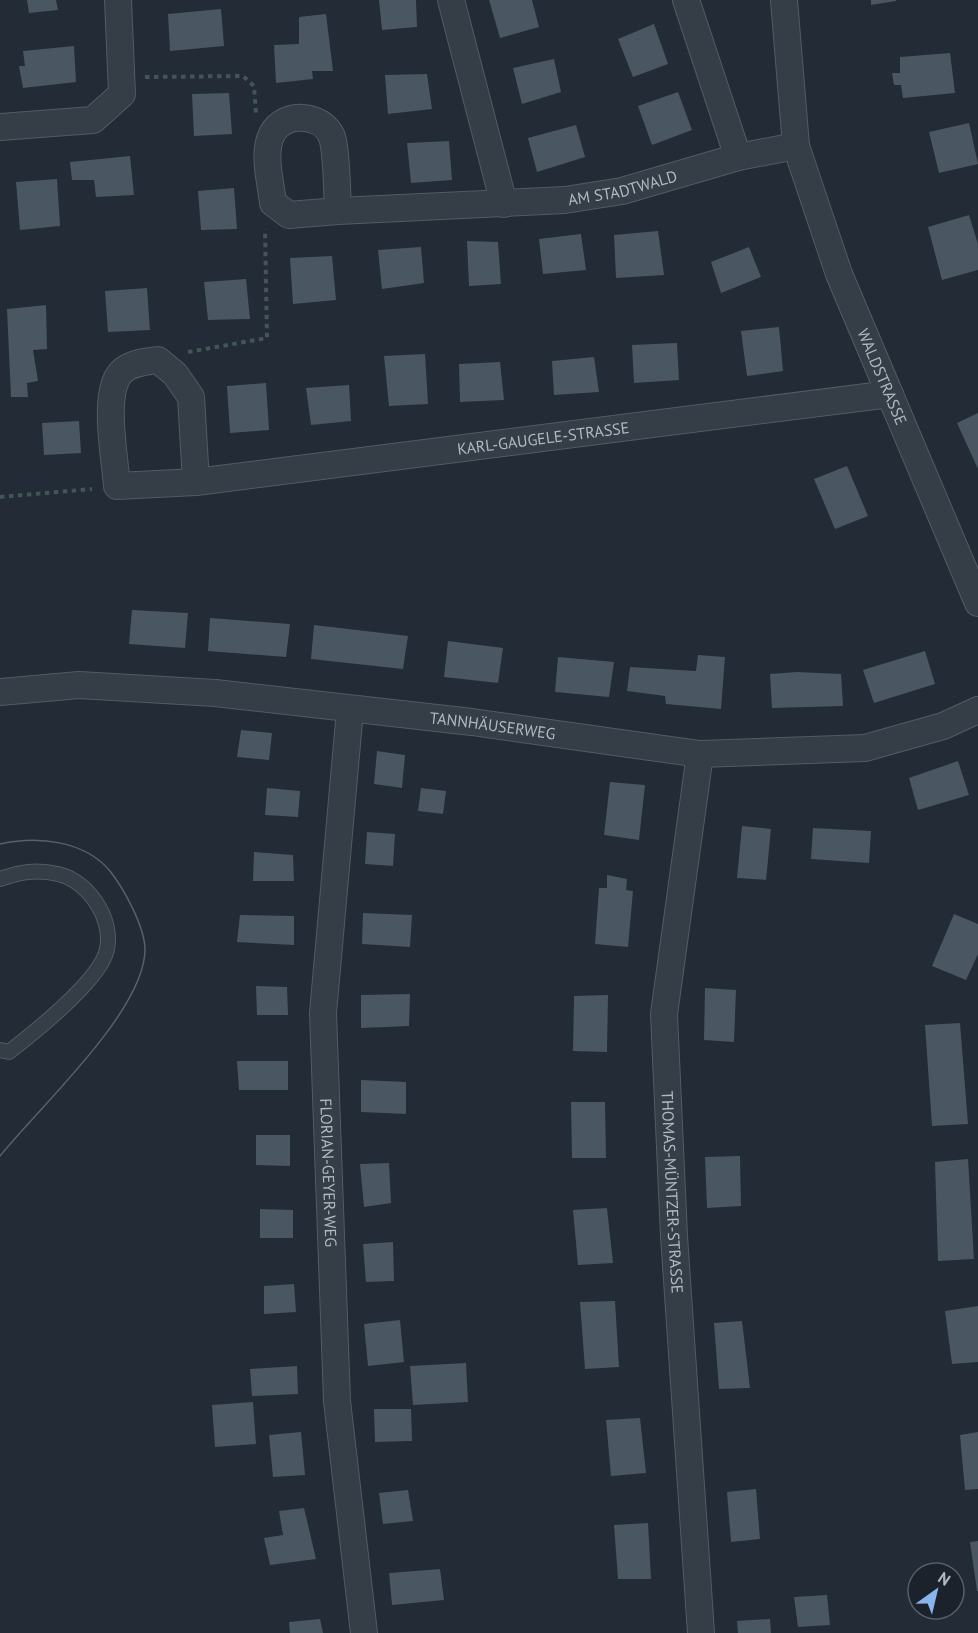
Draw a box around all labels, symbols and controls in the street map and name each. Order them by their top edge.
street label: AM STADTWALD [566,165,679,209]
street label: WALDSTRASSE [853,326,912,428]
street label: KARL-GAUGELE-STRASSE [456,417,630,459]
street label: TANNHÄUSERWEG [429,707,557,744]
street label: THOMAS-MÜNTZER-STRASSE [657,1091,688,1294]
street label: FLORIAN-GEYER-WEG [316,1098,341,1247]
north arrow [906,1561,966,1621]
text: N [934,1567,954,1590]

